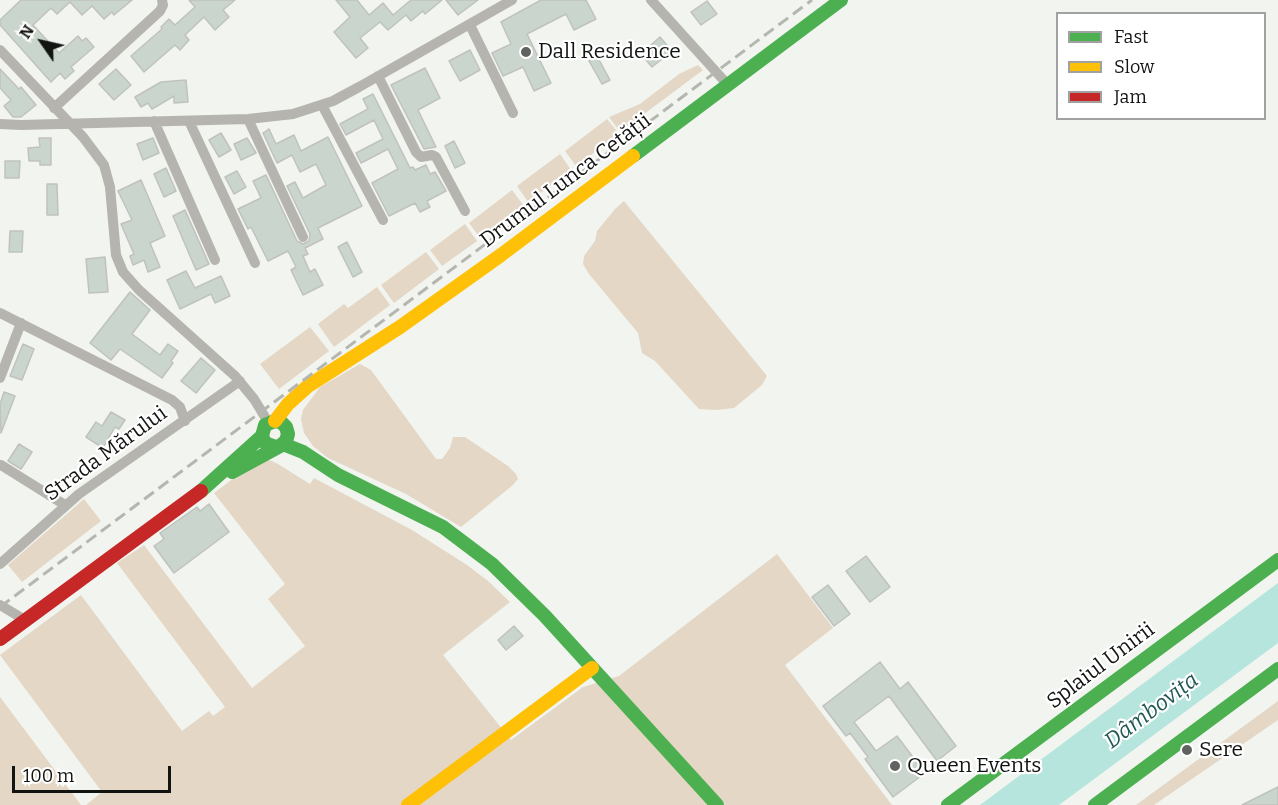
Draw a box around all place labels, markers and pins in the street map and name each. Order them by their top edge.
place label: Dall Residence [538,39,681,65]
marker: Dall Residence [519,45,533,59]
place label: Sere [1199,737,1243,763]
marker: Sere [1180,743,1194,757]
place label: Queen Events [907,753,1041,779]
marker: Queen Events [888,759,902,773]

